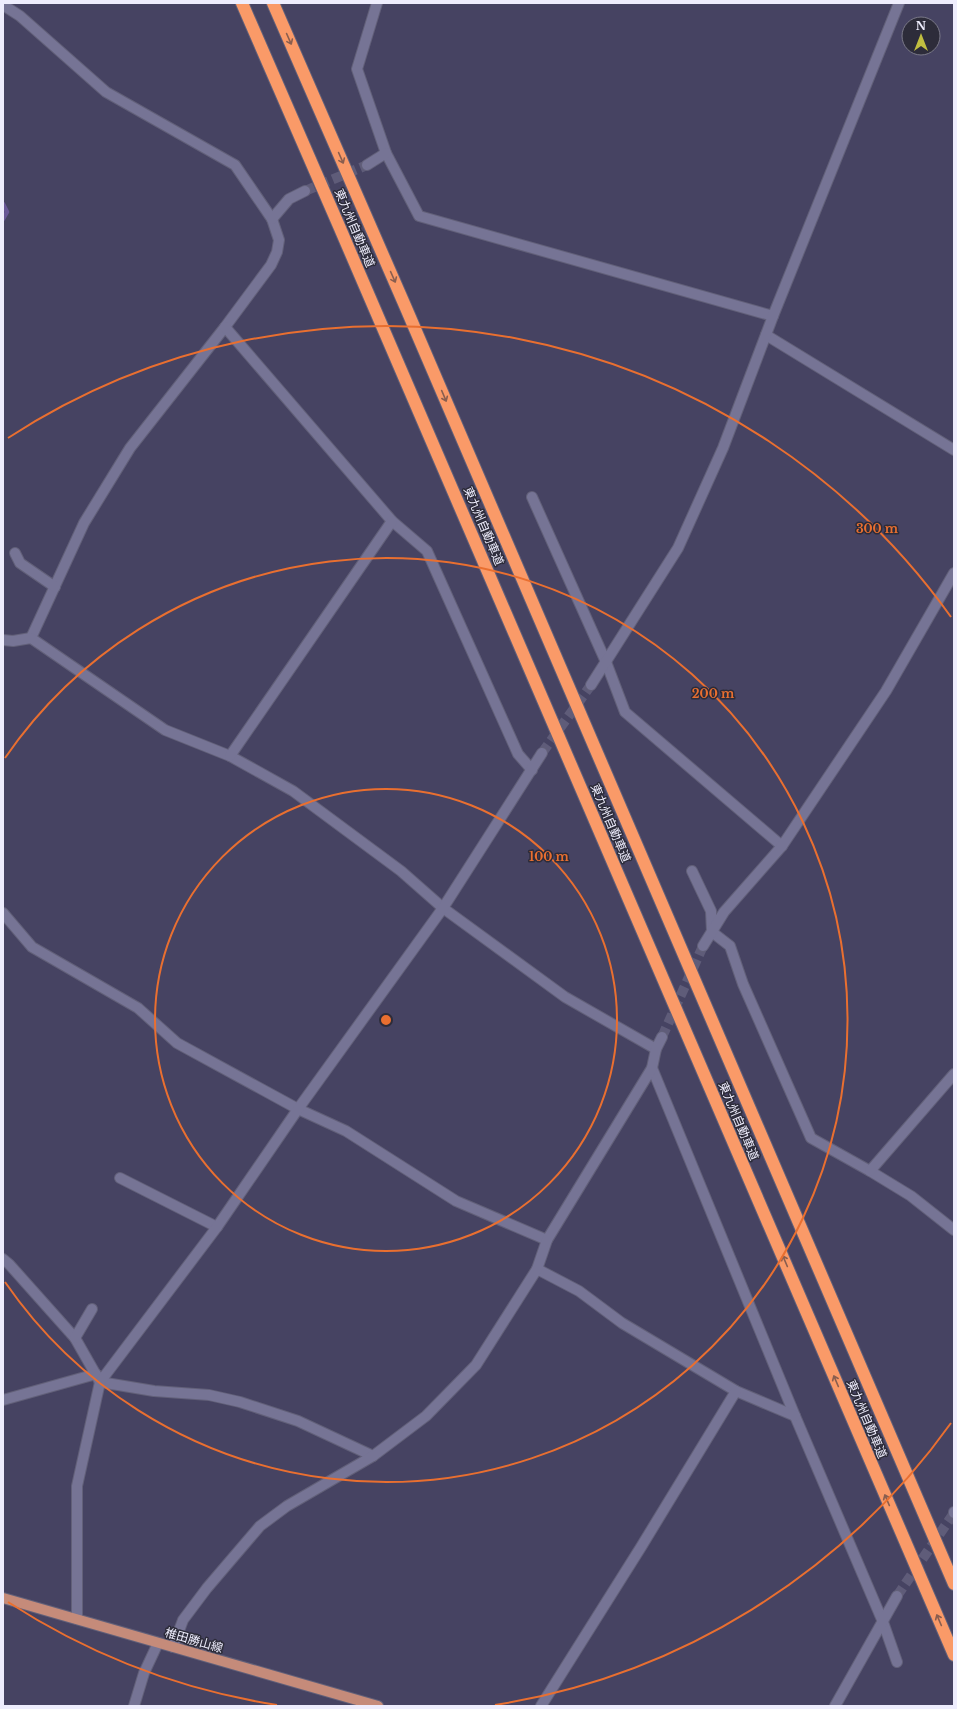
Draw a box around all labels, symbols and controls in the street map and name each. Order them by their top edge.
north arrow [901,16,941,56]
text: N [916,19,927,33]
one-way arrow [285,32,293,44]
one-way arrow [337,151,345,163]
street label: 東九州自動車道 [332,186,378,270]
one-way arrow [389,271,397,283]
one-way arrow [441,390,448,402]
street label: 東九州自動車道 [461,484,507,568]
text: 300 m [856,521,899,536]
text: 200 m [692,686,735,701]
street label: 東九州自動車道 [588,781,634,865]
text: 100 m [529,849,570,864]
centre of rings [379,1013,393,1027]
street label: 東九州自動車道 [716,1079,762,1163]
one-way arrow [780,1256,788,1268]
one-way arrow [832,1375,839,1387]
street label: 東九州自動車道 [844,1377,890,1461]
one-way arrow [883,1495,890,1507]
one-way arrow [934,1614,942,1626]
street label: 椎田勝山線 [163,1625,225,1655]

